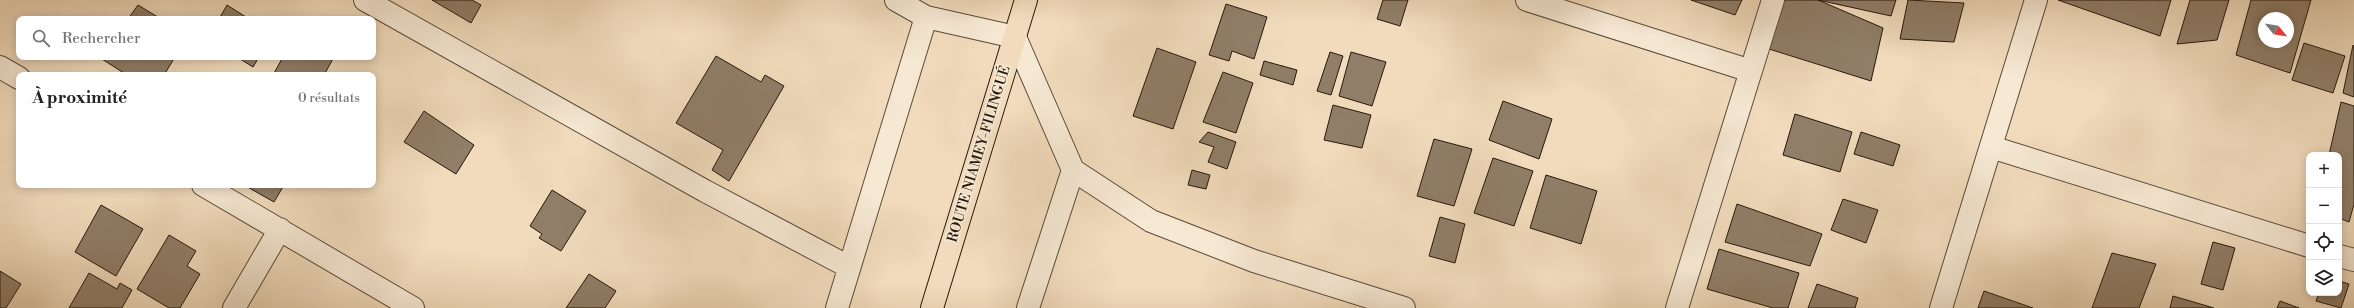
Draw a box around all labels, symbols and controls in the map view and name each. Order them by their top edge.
north arrow [2258,12,2294,48]
search box [16,16,376,60]
icon: search [30,27,52,49]
text: Rechercher [62,29,141,48]
street label: ROUTE NIAMEY-FILINGUÉ [942,63,1015,245]
text: À proximité [32,87,127,109]
text: 0 résultats [298,90,360,106]
map controls [2306,152,2342,296]
button: + [2306,152,2342,188]
button: − [2306,188,2342,224]
button: locate [2306,224,2342,260]
button: layers [2306,260,2342,296]

